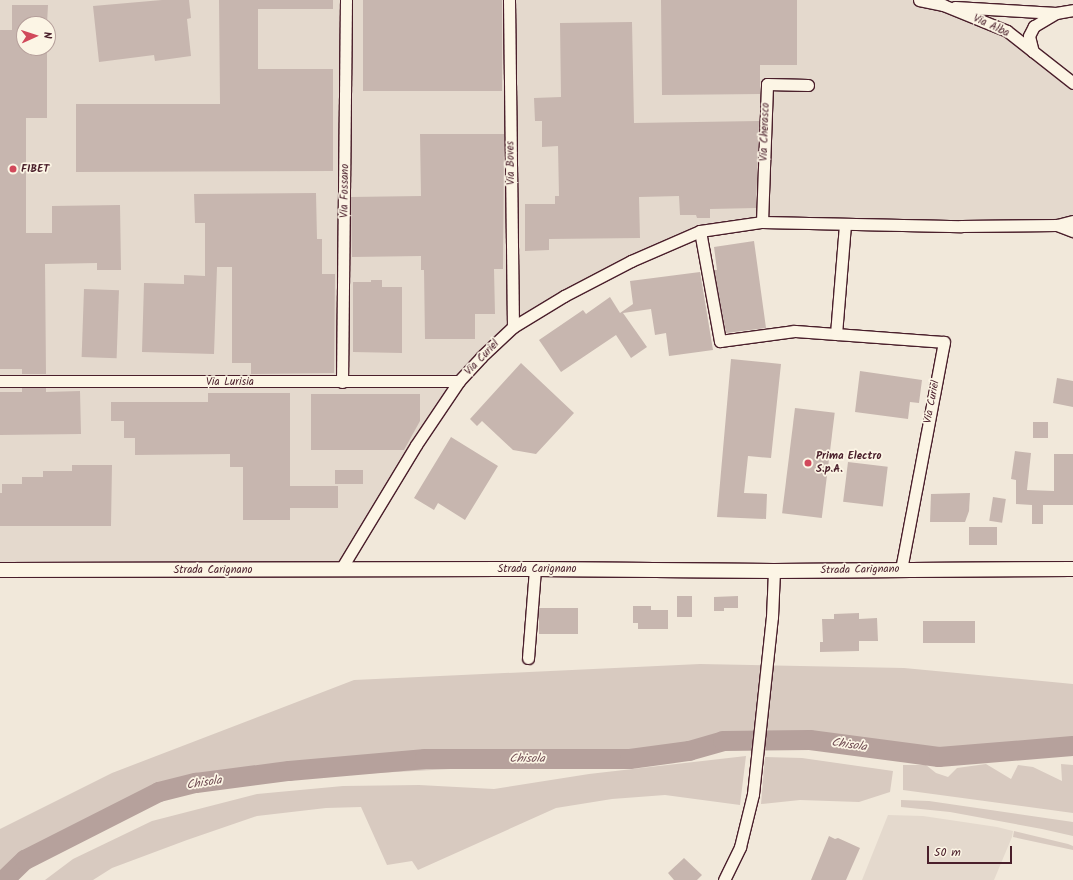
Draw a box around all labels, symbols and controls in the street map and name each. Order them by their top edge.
street label: Via Alba [971,12,1011,40]
north arrow [16,16,56,56]
text: N [38,31,56,39]
street label: Via Cherasco [757,102,773,162]
street label: Via Boves [504,141,518,185]
place label: FIBET [21,162,49,176]
marker: FIBET [8,164,18,174]
street label: Via Fossano [338,164,352,218]
street label: Via Curiel [462,338,502,378]
street label: Via Lurisia [206,375,254,389]
street label: Via Curiel [921,379,943,425]
place label: Prima Electro S.p.A. [816,450,881,476]
marker: Prima Electro S.p.A. [803,458,813,468]
street label: Strada Carignano [497,562,577,576]
street label: Strada Carignano [173,563,253,577]
street label: Strada Carignano [820,563,900,577]
water label: Chisola [830,735,868,755]
water label: Chisola [509,752,545,766]
water label: Chisola [185,773,223,793]
scale bar [929,838,1014,864]
text: 50 m [934,843,961,862]

